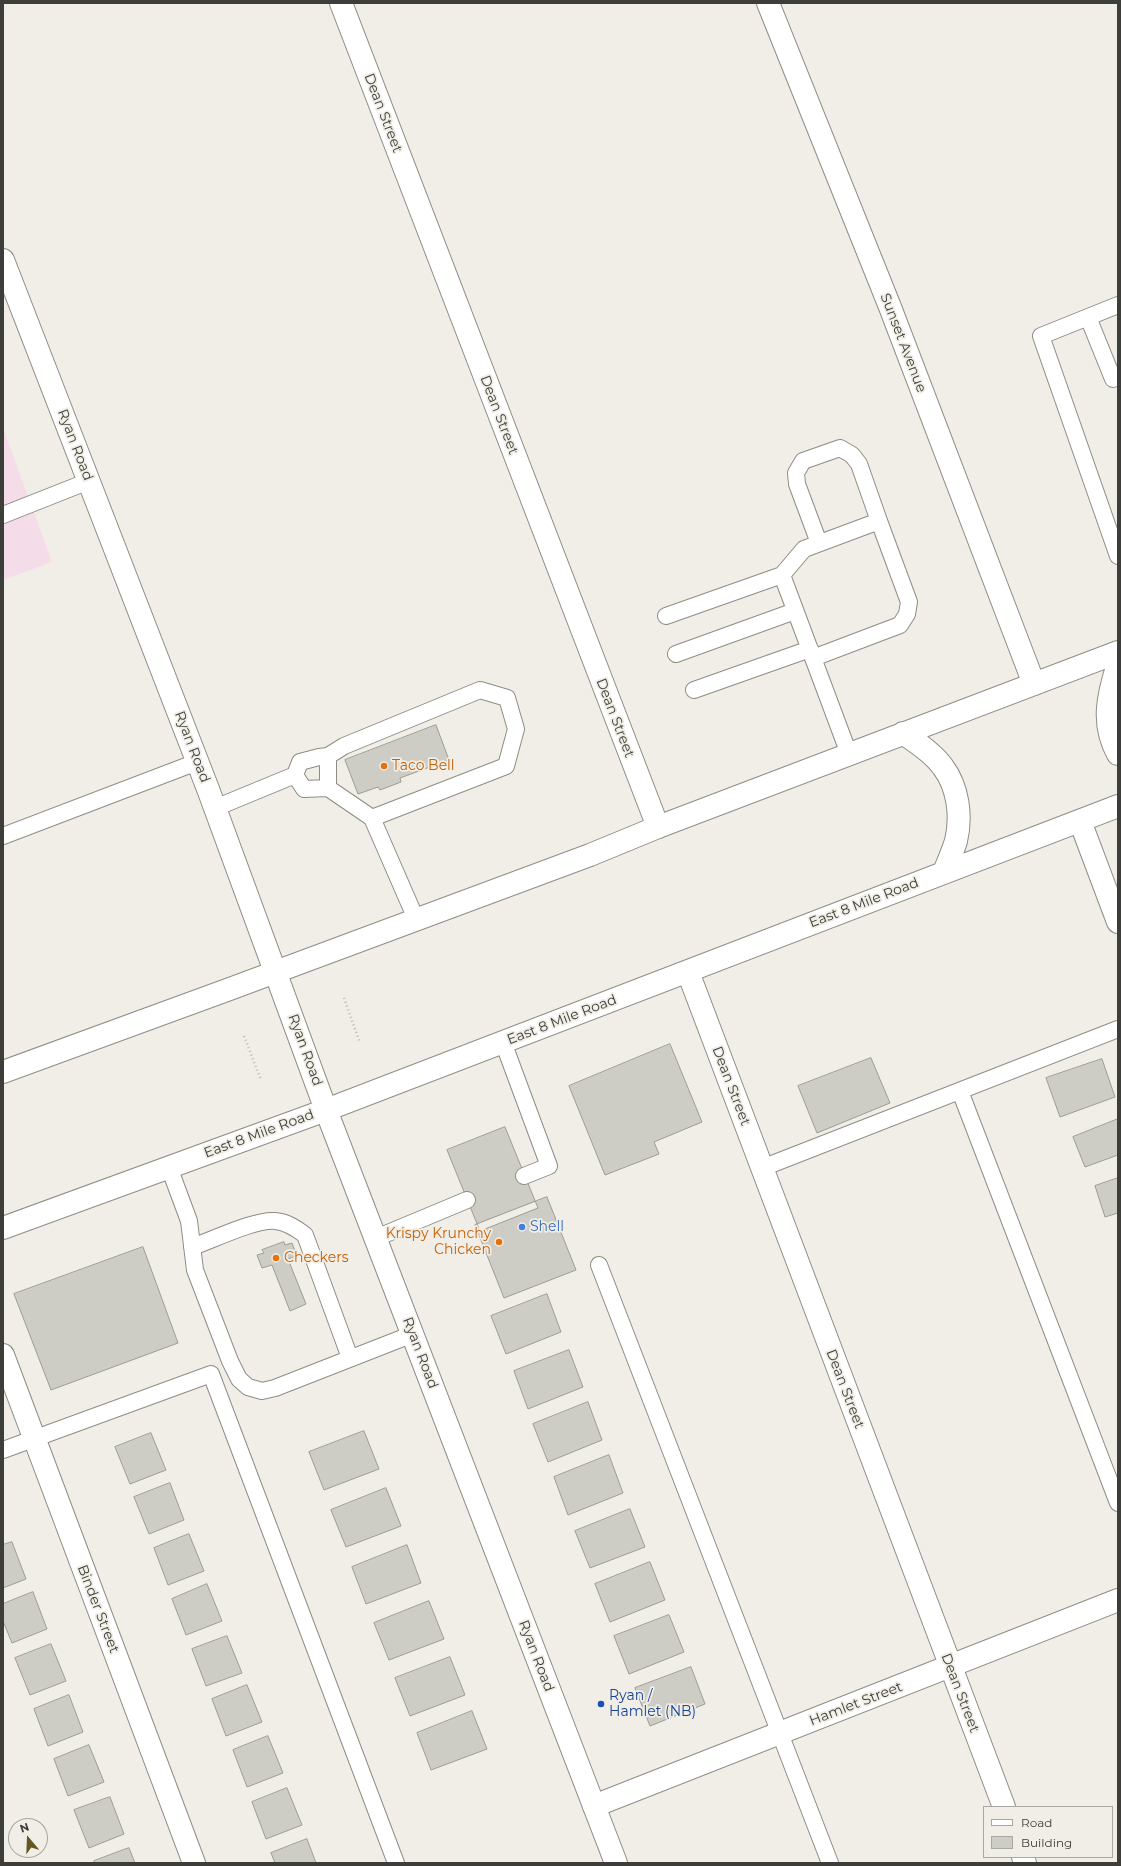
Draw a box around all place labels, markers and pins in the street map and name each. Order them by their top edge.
place label: Taco Bell [392,758,455,774]
marker: Taco Bell [379,761,389,771]
place label: Shell [530,1219,564,1235]
marker: Shell [517,1222,527,1232]
place label: Krispy Krunchy Chicken [386,1226,491,1258]
marker: Krispy Krunchy Chicken [494,1237,504,1247]
place label: Checkers [284,1250,349,1266]
marker: Checkers [271,1253,281,1263]
place label: Ryan / Hamlet (NB) [609,1688,696,1720]
marker: Ryan / Hamlet (NB) [596,1699,606,1709]

